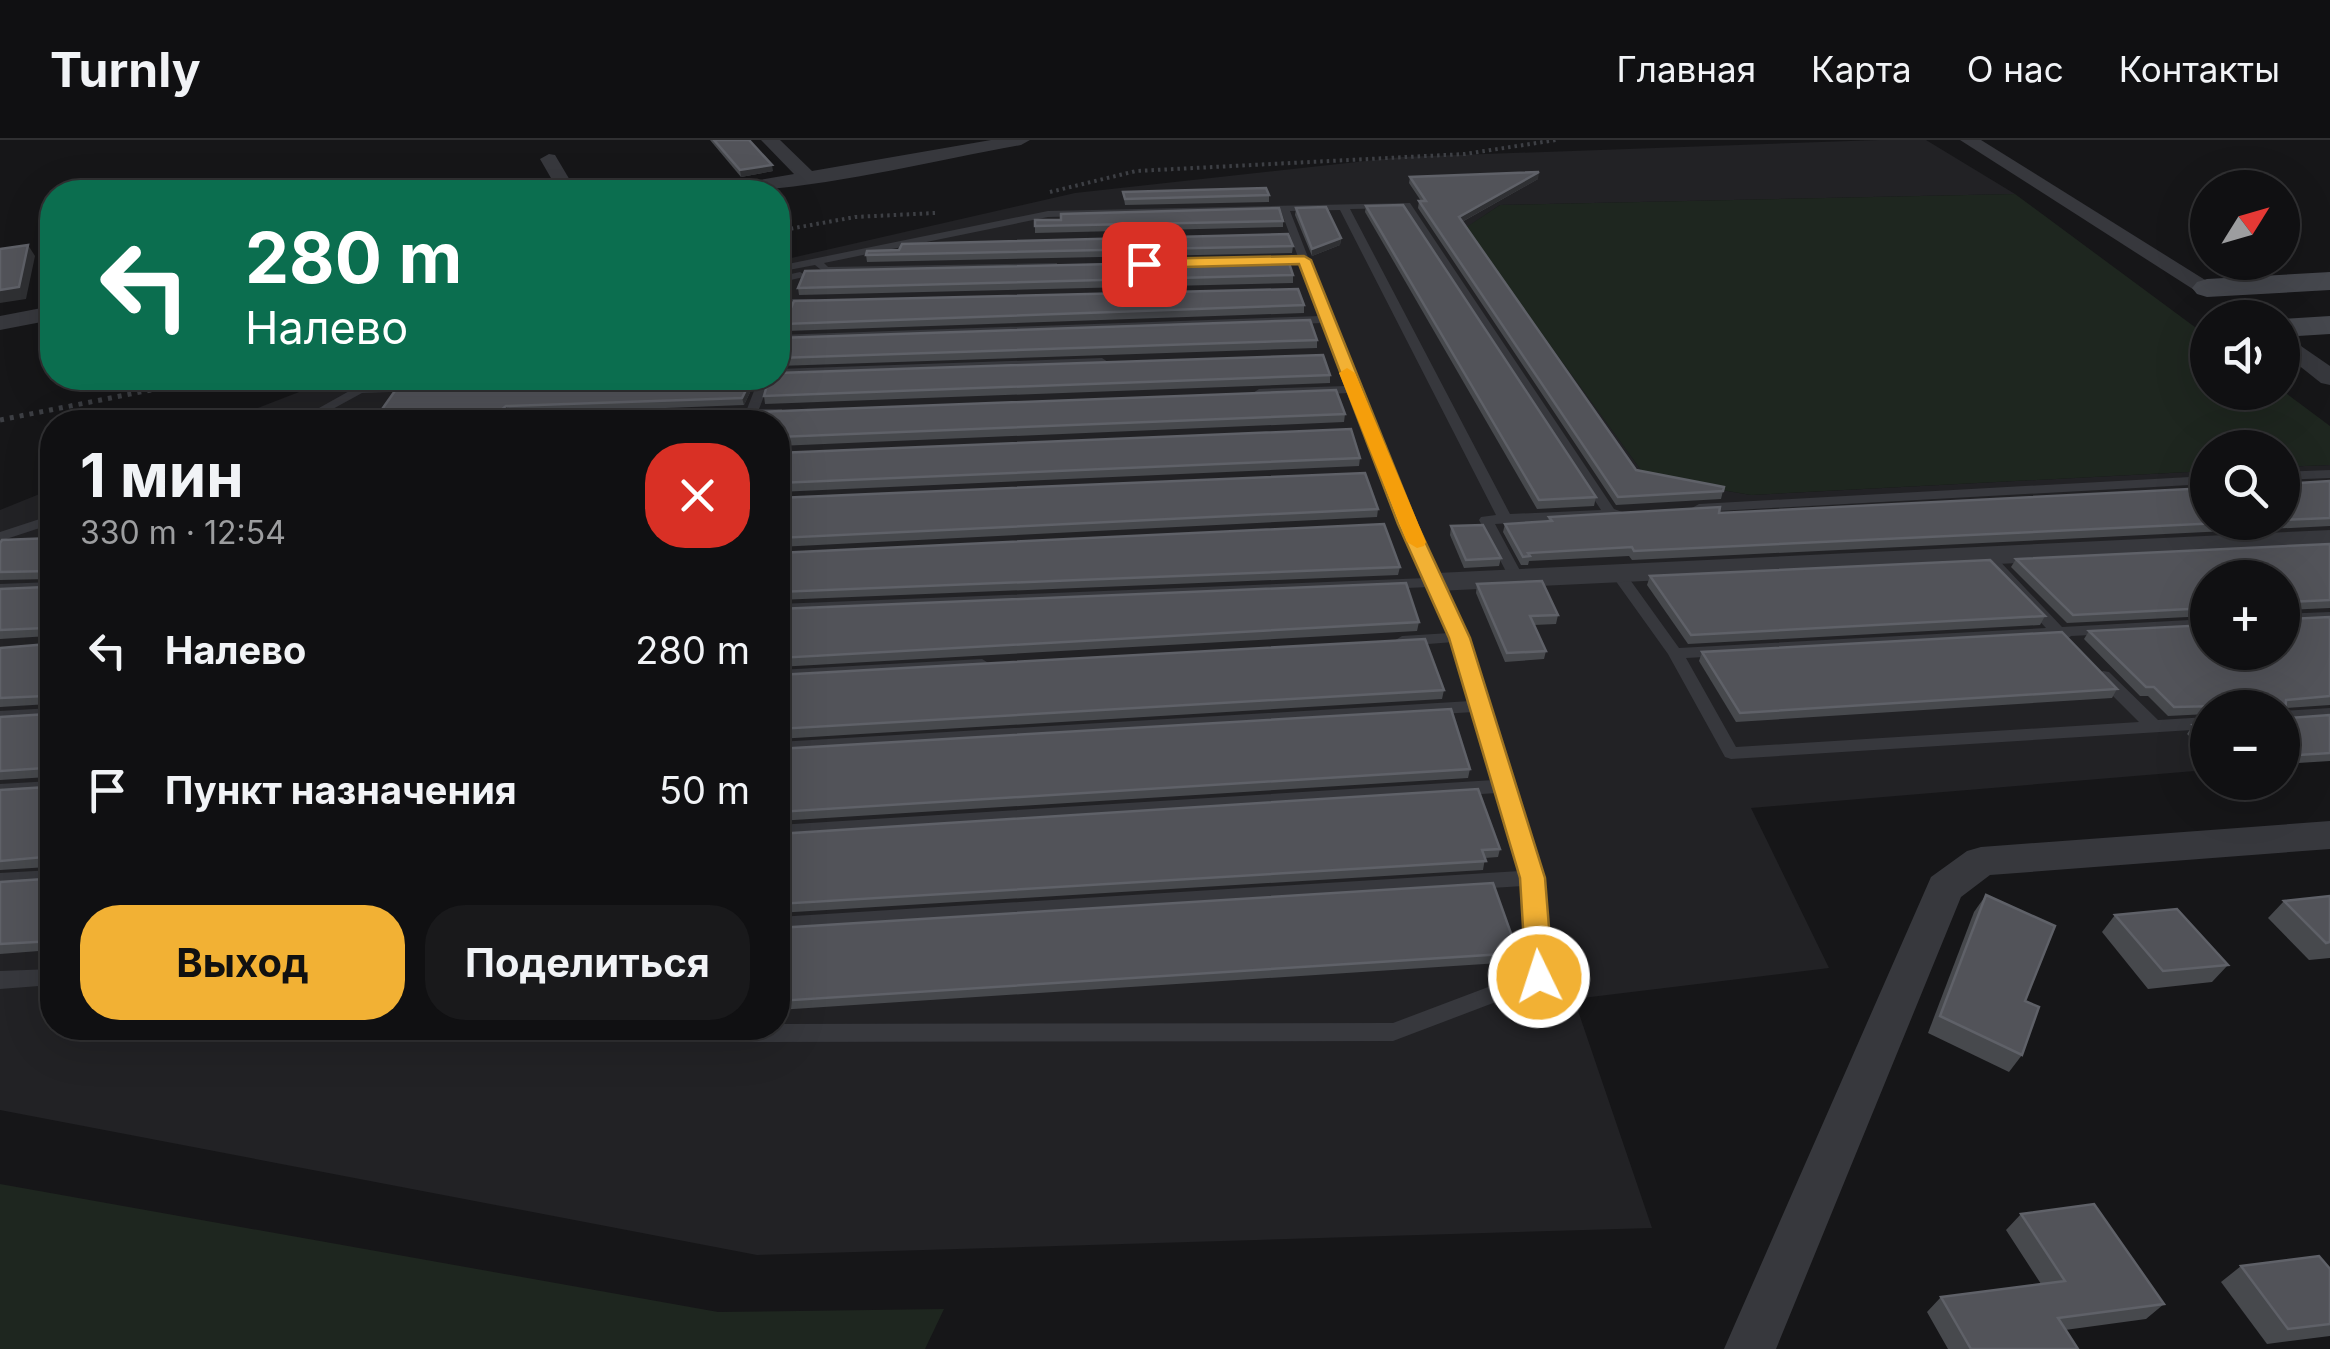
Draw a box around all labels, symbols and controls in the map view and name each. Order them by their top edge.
text: Turnly [50,40,201,99]
text: Главная [1617,48,1756,90]
text: Карта [1811,48,1912,90]
text: О нас [1967,48,2064,90]
text: Контакты [2119,48,2280,90]
north arrow [2190,170,2300,280]
map controls [2190,170,2300,800]
text: 280 m [245,215,462,300]
icon: left [80,220,210,350]
pin [1102,222,1187,307]
icon: arrive [1117,237,1172,292]
text: Налево [245,300,408,355]
button: sound [2190,300,2300,410]
button: search [2190,430,2300,540]
text: 1 мин [80,439,244,511]
button: close [645,443,750,548]
text: 330 m · 12:54 [80,513,286,552]
button: + [2190,560,2300,670]
icon: left [80,623,135,678]
text: Налево [165,627,306,673]
text: 280 m [635,627,750,673]
button: − [2190,690,2300,800]
icon: arrive [80,763,135,818]
text: Пункт назначения [165,767,517,813]
text: 50 m [659,767,750,813]
button: Выход [80,905,405,1020]
button: Поделиться [425,905,750,1020]
position arrow [1487,925,1591,1029]

